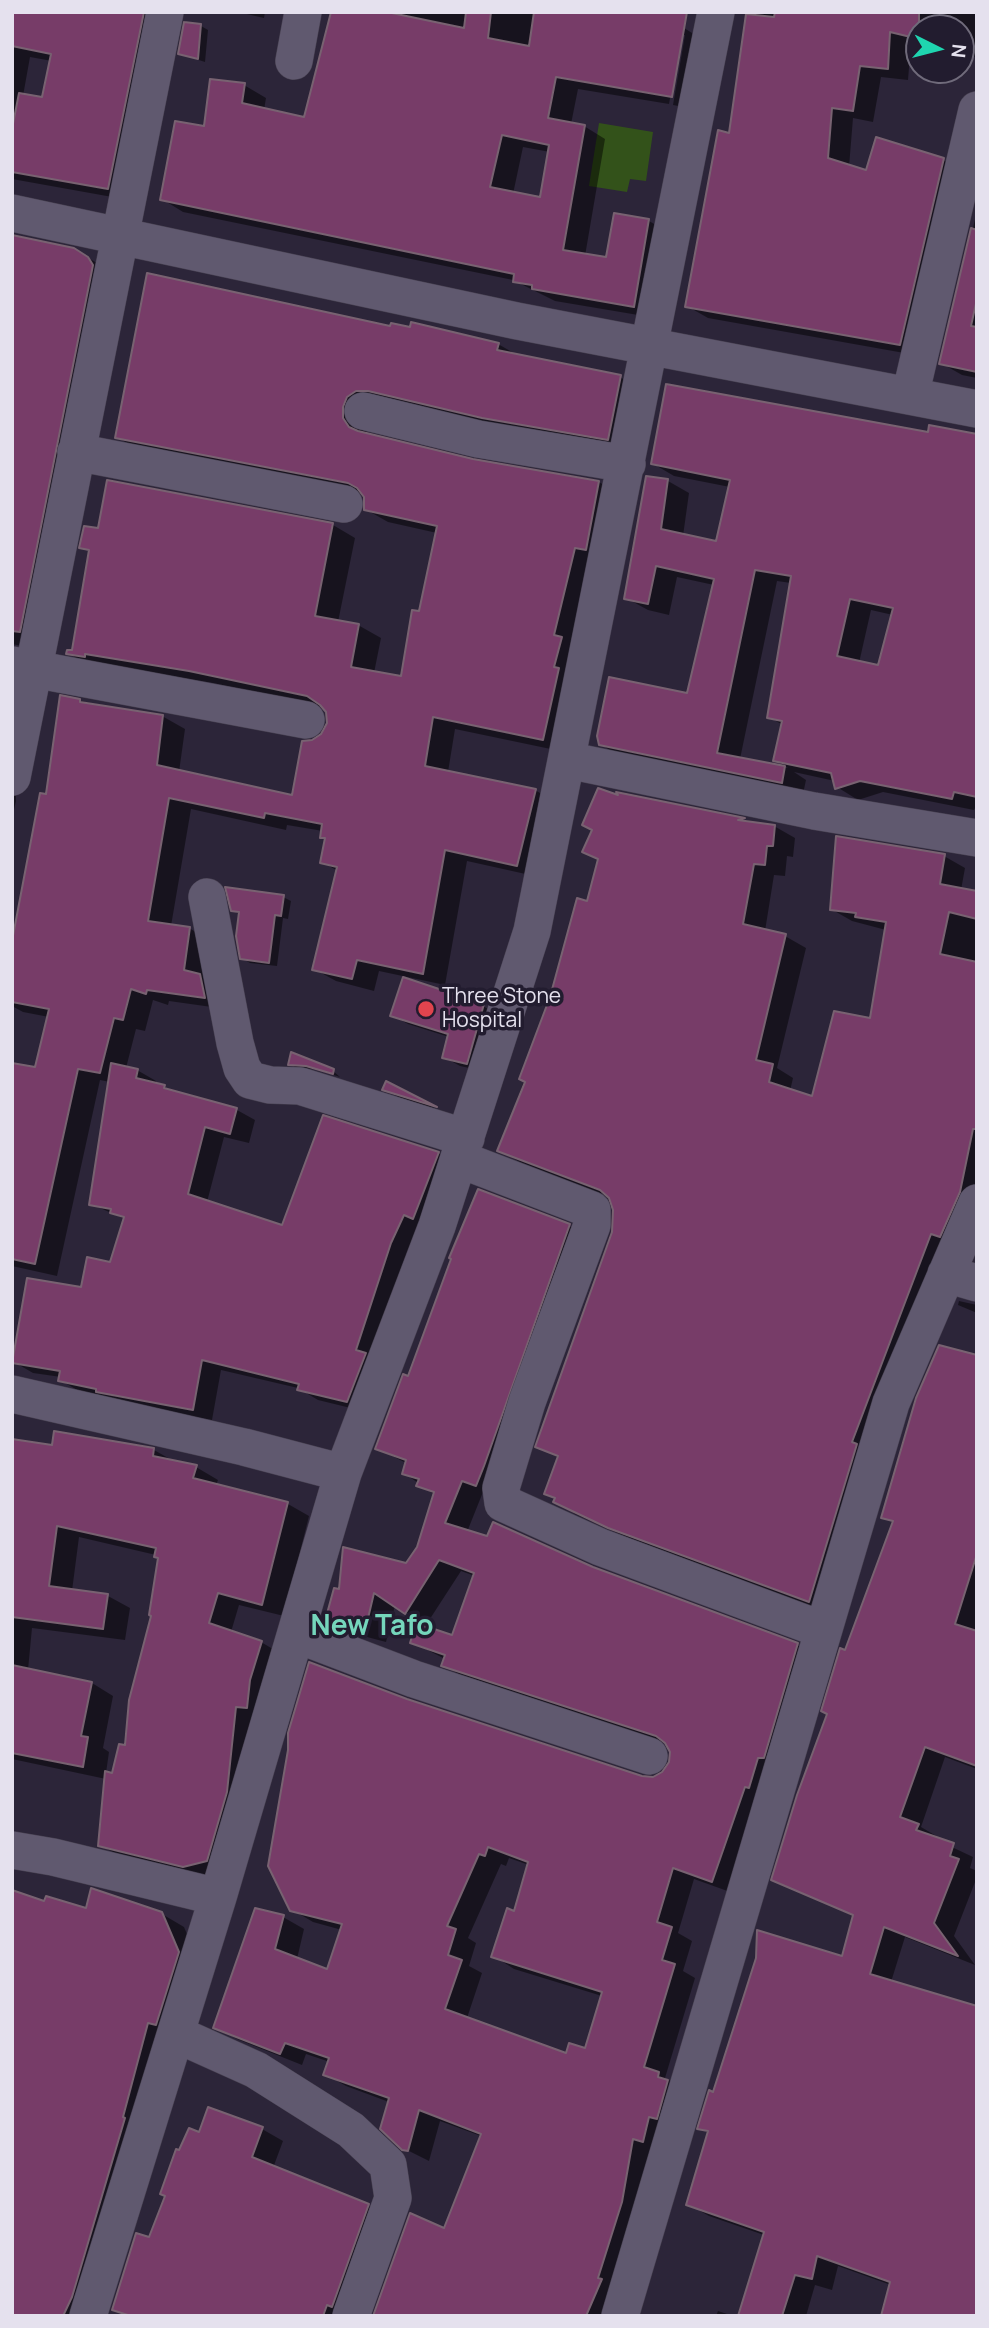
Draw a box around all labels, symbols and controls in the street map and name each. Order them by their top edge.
north arrow [905,14,975,84]
text: N [945,43,973,59]
place label: Three Stone Hospital [442,984,561,1034]
marker: Three Stone Hospital [416,999,436,1019]
district label: New Tafo [311,1610,433,1644]

